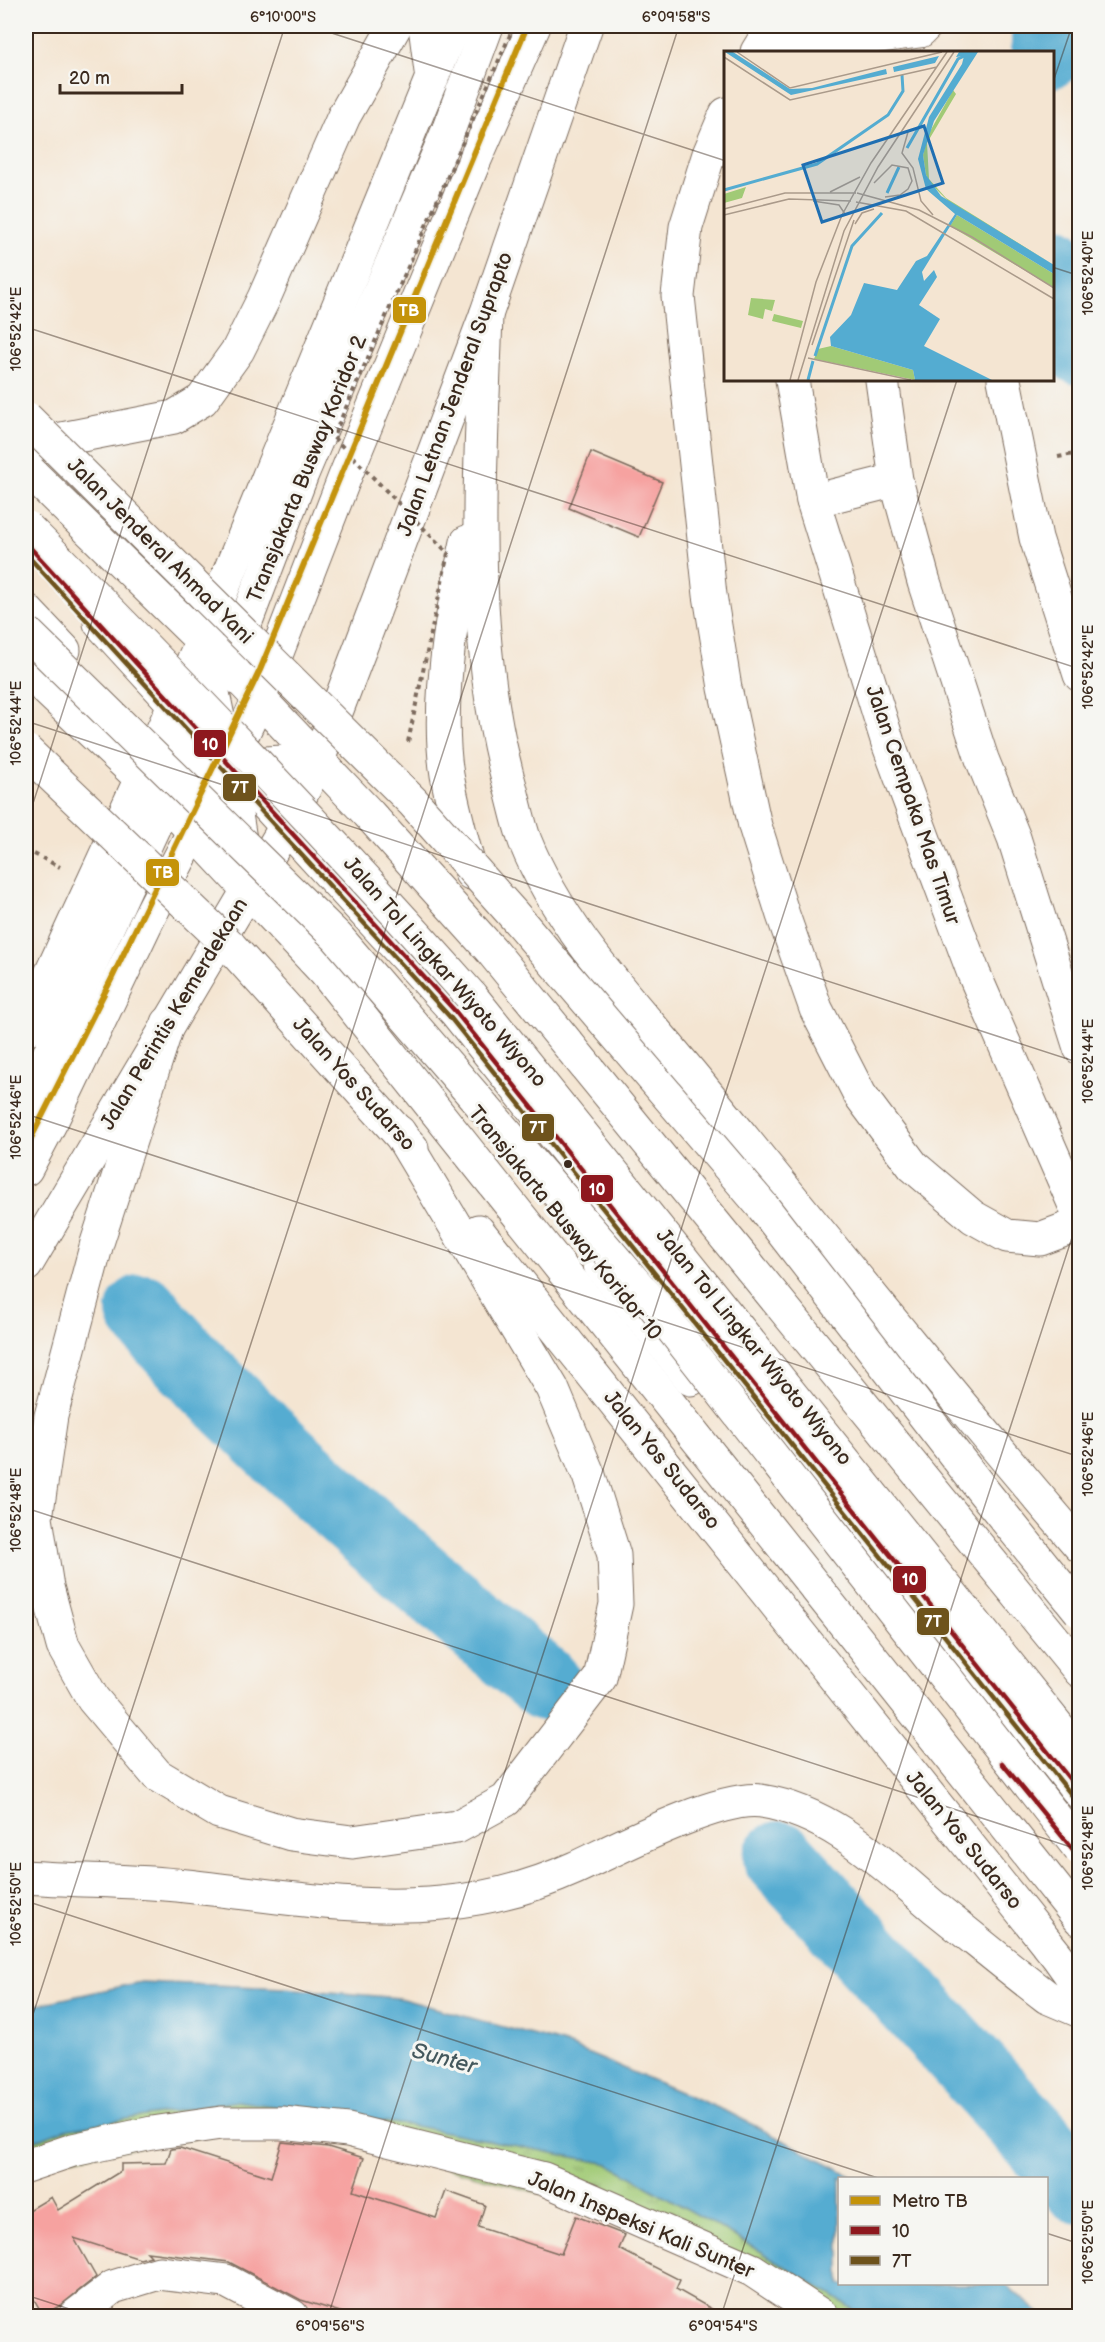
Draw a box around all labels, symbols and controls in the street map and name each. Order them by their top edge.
text: 6°10'00"S [250,8,316,27]
text: 6°09'58"S [642,8,710,27]
inset map [724,51,1054,381]
scale bar [60,57,182,95]
text: 20 m [69,68,110,89]
text: 106°52'40"E [1079,231,1098,315]
street label: Jalan Letnan Jenderal Suprapto [392,248,518,539]
text: 106°52'42"E [7,287,26,371]
line badge: TB [392,296,427,324]
text: TB [399,302,419,321]
street label: Transjakarta Busway Koridor 2 [242,331,372,606]
street label: Jalan Jenderal Ahmad Yani [62,453,258,649]
text: 106°52'42"E [1079,625,1098,709]
text: 106°52'44"E [7,680,26,766]
street label: Jalan Cempaka Mas Timur [860,682,966,928]
line badge: 10 [193,729,227,758]
text: 10 [202,736,218,755]
line badge: 7T [222,773,257,802]
text: 7T [231,779,250,798]
street label: Jalan Tol Lingkar Wiyoto Wiyono [338,852,552,1093]
line badge: TB [145,858,180,887]
text: TB [153,864,173,883]
street label: Jalan Perintis Kemerdekaan [95,894,253,1134]
street label: Jalan Yos Sudarso [287,1012,421,1156]
text: 106°52'44"E [1079,1018,1098,1104]
text: 106°52'46"E [7,1074,26,1160]
street label: Transjakarta Busway Koridor 10 [462,1100,668,1346]
line badge: 7T [521,1113,555,1142]
text: 7T [529,1119,548,1138]
unlabelled marker [562,1158,574,1170]
line badge: 10 [580,1174,614,1203]
street label: Jalan Tol Lingkar Wiyoto Wiyono [651,1224,857,1471]
street label: Jalan Yos Sudarso [598,1386,726,1534]
text: 106°52'46"E [1079,1411,1098,1497]
text: 106°52'48"E [7,1468,26,1552]
line badge: 10 [892,1565,927,1594]
text: 10 [902,1571,918,1590]
line badge: 7T [916,1607,950,1636]
text: 7T [924,1613,943,1632]
street label: Jalan Yos Sudarso [900,1766,1028,1914]
text: 106°52'48"E [1079,1806,1098,1890]
text: 106°52'50"E [7,1862,26,1946]
water label: Sunter [409,2037,481,2081]
street label: Jalan Inspeksi Kali Sunter [524,2166,758,2284]
legend [838,2177,1048,2285]
text: Metro TB [892,2191,968,2212]
text: 106°52'50"E [1079,2200,1098,2284]
text: 10 [892,2221,910,2242]
text: 7T [892,2251,912,2272]
text: 6°09'56"S [295,2317,365,2336]
text: 6°09'54"S [688,2317,758,2336]

